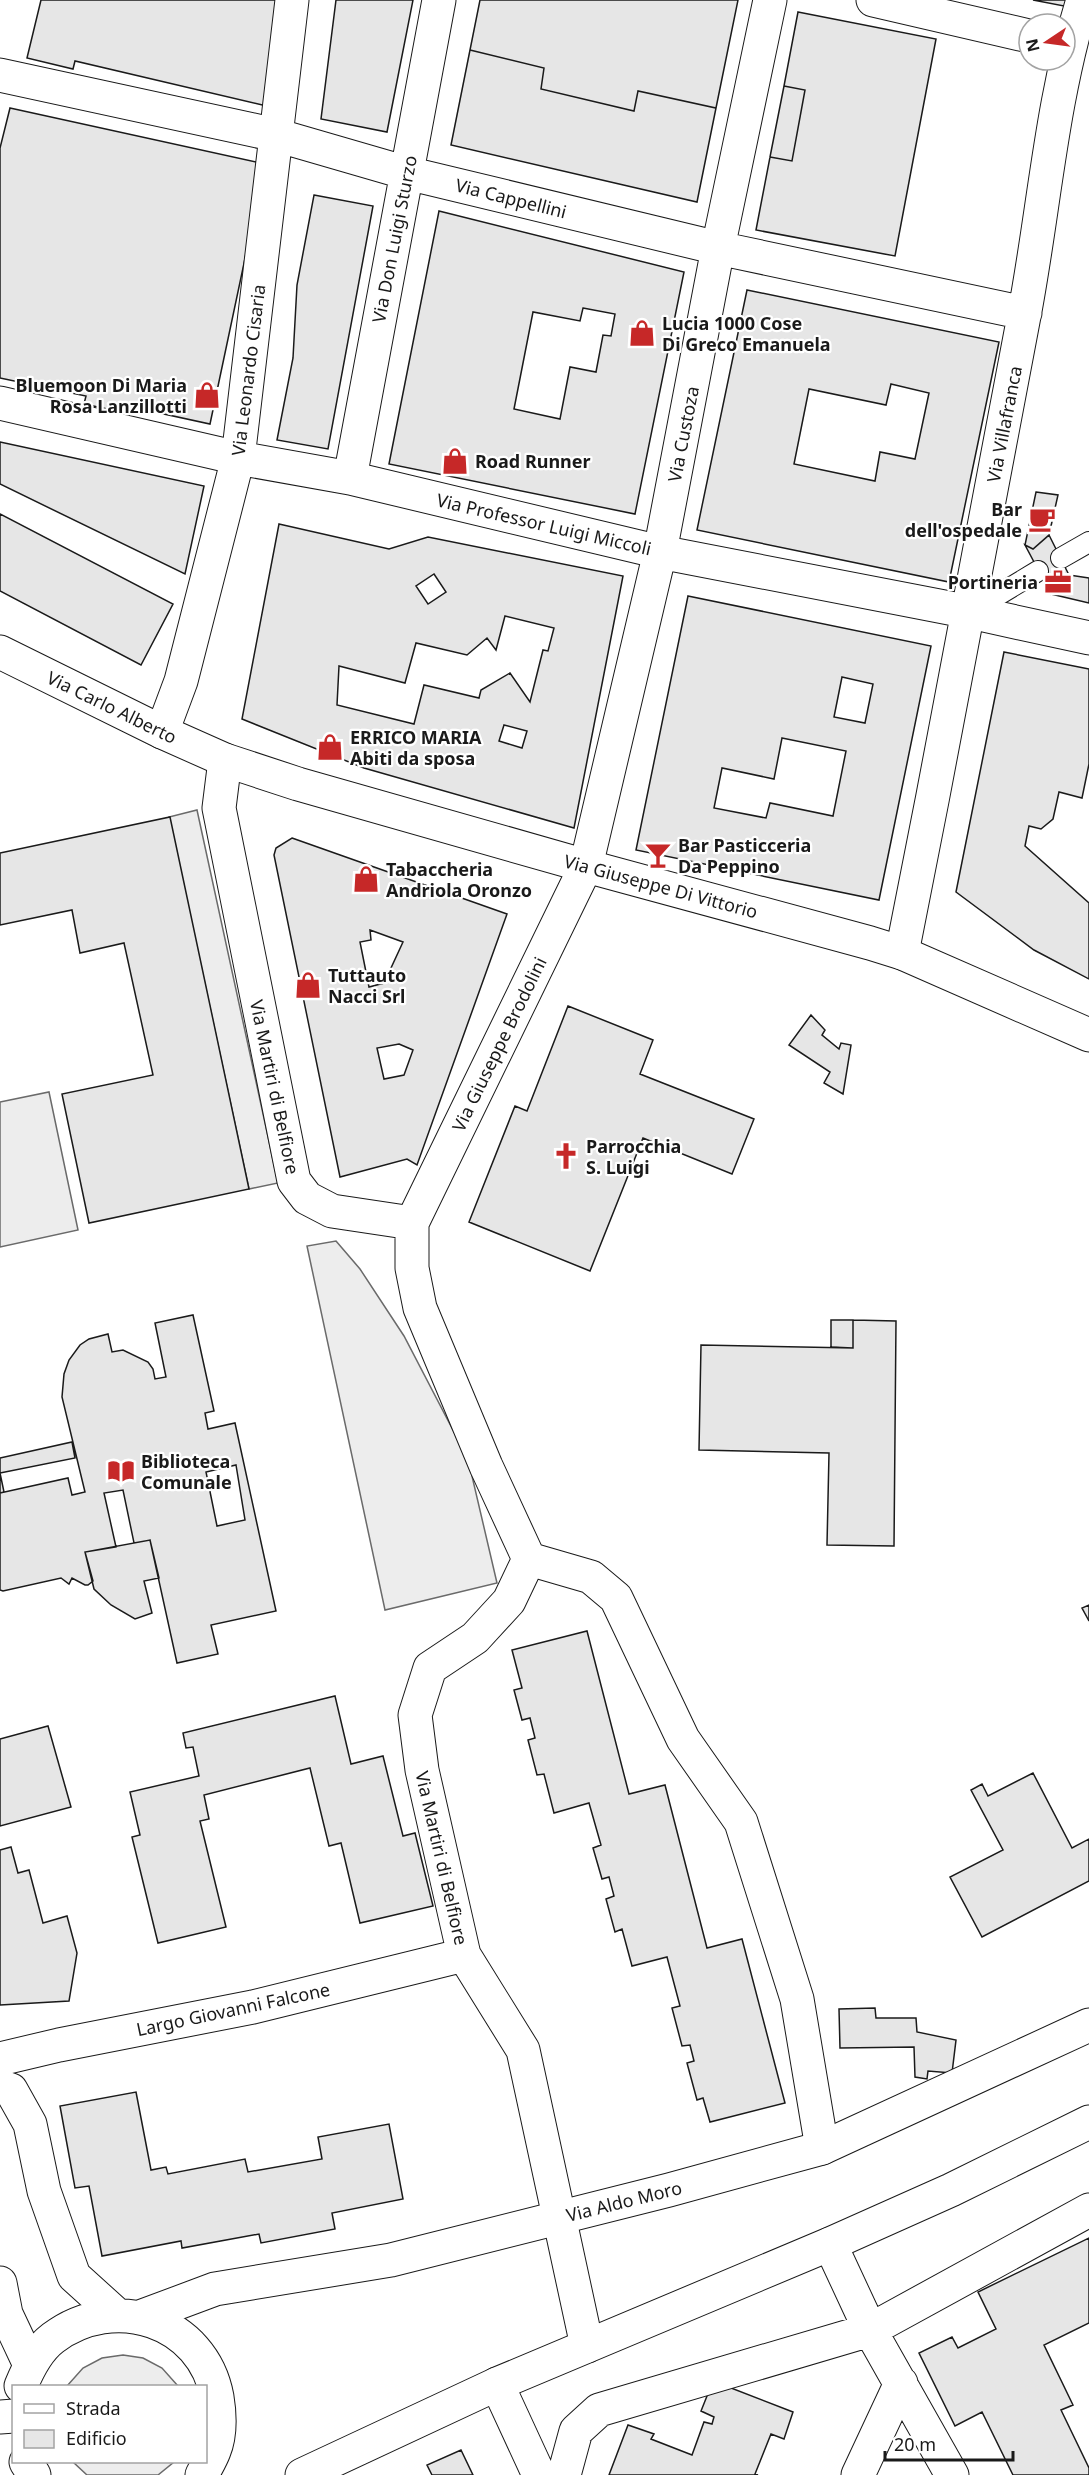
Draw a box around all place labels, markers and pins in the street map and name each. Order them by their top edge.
place label: Lucia 1000 Cose Di Greco Emanuela [662,311,831,356]
shop icon: Lucia 1000 Cose Di Greco Emanuela [627,318,657,348]
place label: Bluemoon Di Maria Rosa Lanzillotti [16,373,187,418]
shop icon: Bluemoon Di Maria Rosa Lanzillotti [192,380,222,410]
shop icon: Road Runner [440,446,470,476]
place label: Road Runner [475,449,591,473]
place label: Bar dell'ospedale [905,497,1022,542]
cafe icon: Bar dell'ospedale [1027,504,1057,534]
office icon: Portineria [1043,567,1073,597]
place label: Portineria [948,570,1038,594]
place label: ERRICO MARIA Abiti da sposa [350,725,482,770]
shop icon: ERRICO MARIA Abiti da sposa [315,732,345,762]
place label: Bar Pasticceria Da Peppino [678,833,811,878]
bar icon: Bar Pasticceria Da Peppino [643,840,673,870]
place label: Tabaccheria Andriola Oronzo [386,857,532,902]
shop icon: Tabaccheria Andriola Oronzo [351,864,381,894]
place label: Tuttauto Nacci Srl [328,963,406,1008]
shop icon: Tuttauto Nacci Srl [293,970,323,1000]
place label: Parrocchia S. Luigi [586,1134,681,1179]
church icon: Parrocchia S. Luigi [551,1141,581,1171]
place label: Biblioteca Comunale [141,1449,232,1494]
library icon: Biblioteca Comunale [106,1456,136,1486]

